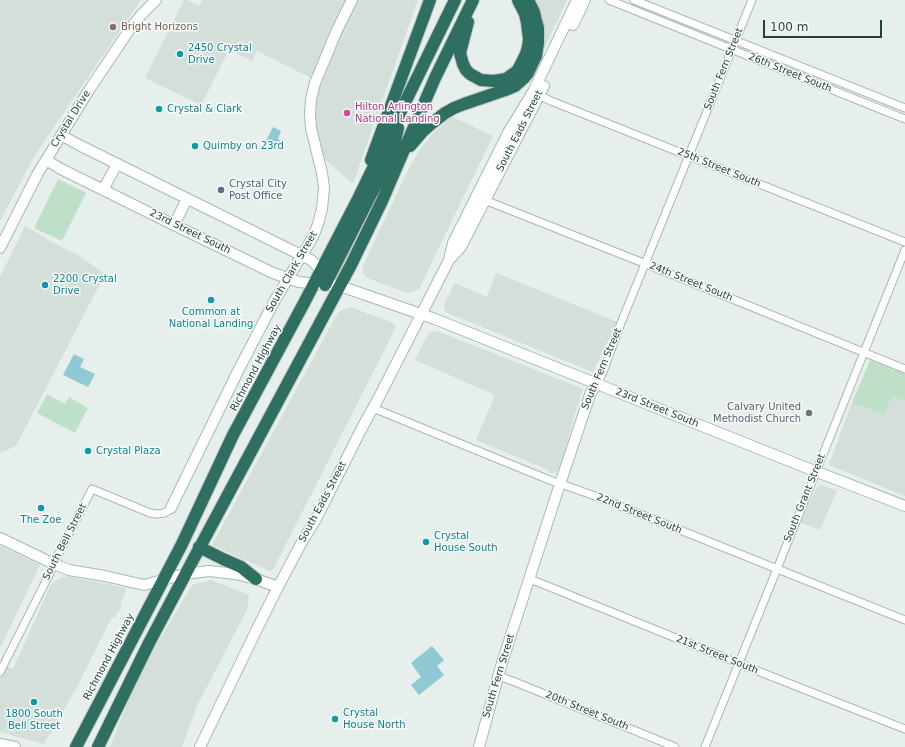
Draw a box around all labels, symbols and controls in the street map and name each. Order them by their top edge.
scale bar [765,12,884,38]
text: 100 m [770,20,808,34]
place label: Bright Horizons [121,21,198,33]
marker: Bright Horizons [108,22,118,32]
street label: South Fern Street [702,26,746,112]
place label: 2450 Crystal Drive [188,42,252,66]
marker: 2450 Crystal Drive [175,49,185,59]
street label: 26th Street South [747,51,833,95]
street label: Crystal Drive [49,88,93,150]
street label: South Eads Street [494,88,546,174]
place label: Hilton Arlington National Landing [355,101,440,124]
place label: Crystal & Clark [167,103,242,115]
marker: Crystal & Clark [154,104,164,114]
marker: Hilton Arlington National Landing [342,108,352,118]
place label: Quimby on 23rd [203,140,284,152]
marker: Quimby on 23rd [190,141,200,151]
street label: 25th Street South [676,146,762,190]
place label: Crystal City Post Office [229,178,287,202]
marker: Crystal City Post Office [216,185,226,195]
street label: 23rd Street South [147,207,233,257]
street label: South Clark Street [264,229,320,315]
street label: 24th Street South [648,260,734,304]
place label: 2200 Crystal Drive [53,273,117,296]
marker: 2200 Crystal Drive [40,280,50,290]
marker: Common at National Landing [206,295,216,305]
place label: Common at National Landing [169,306,253,330]
street label: Richmond Highway [228,323,284,413]
street label: South Fern Street [579,326,625,412]
street label: 23rd Street South [614,386,700,430]
place label: Calvary United Methodist Church [713,401,801,424]
marker: Calvary United Methodist Church [804,408,814,418]
place label: Crystal Plaza [96,445,161,457]
marker: Crystal Plaza [83,446,93,456]
street label: South Grant Street [782,452,828,544]
street label: South Eads Street [297,460,349,544]
street label: 22nd Street South [594,491,684,537]
street label: South Bell Street [41,502,89,582]
marker: The Zoe [36,503,46,513]
place label: The Zoe [21,514,61,526]
place label: Crystal House South [434,530,498,554]
marker: Crystal House South [421,537,431,547]
street label: Richmond Highway [81,612,137,702]
street label: South Fern Street [480,632,518,720]
street label: 21st Street South [674,633,760,677]
street label: 20th Street South [544,689,630,733]
marker: 1800 South Bell Street [29,697,39,707]
place label: Crystal House North [343,707,405,730]
place label: 1800 South Bell Street [5,708,63,732]
marker: Crystal House North [330,714,340,724]

